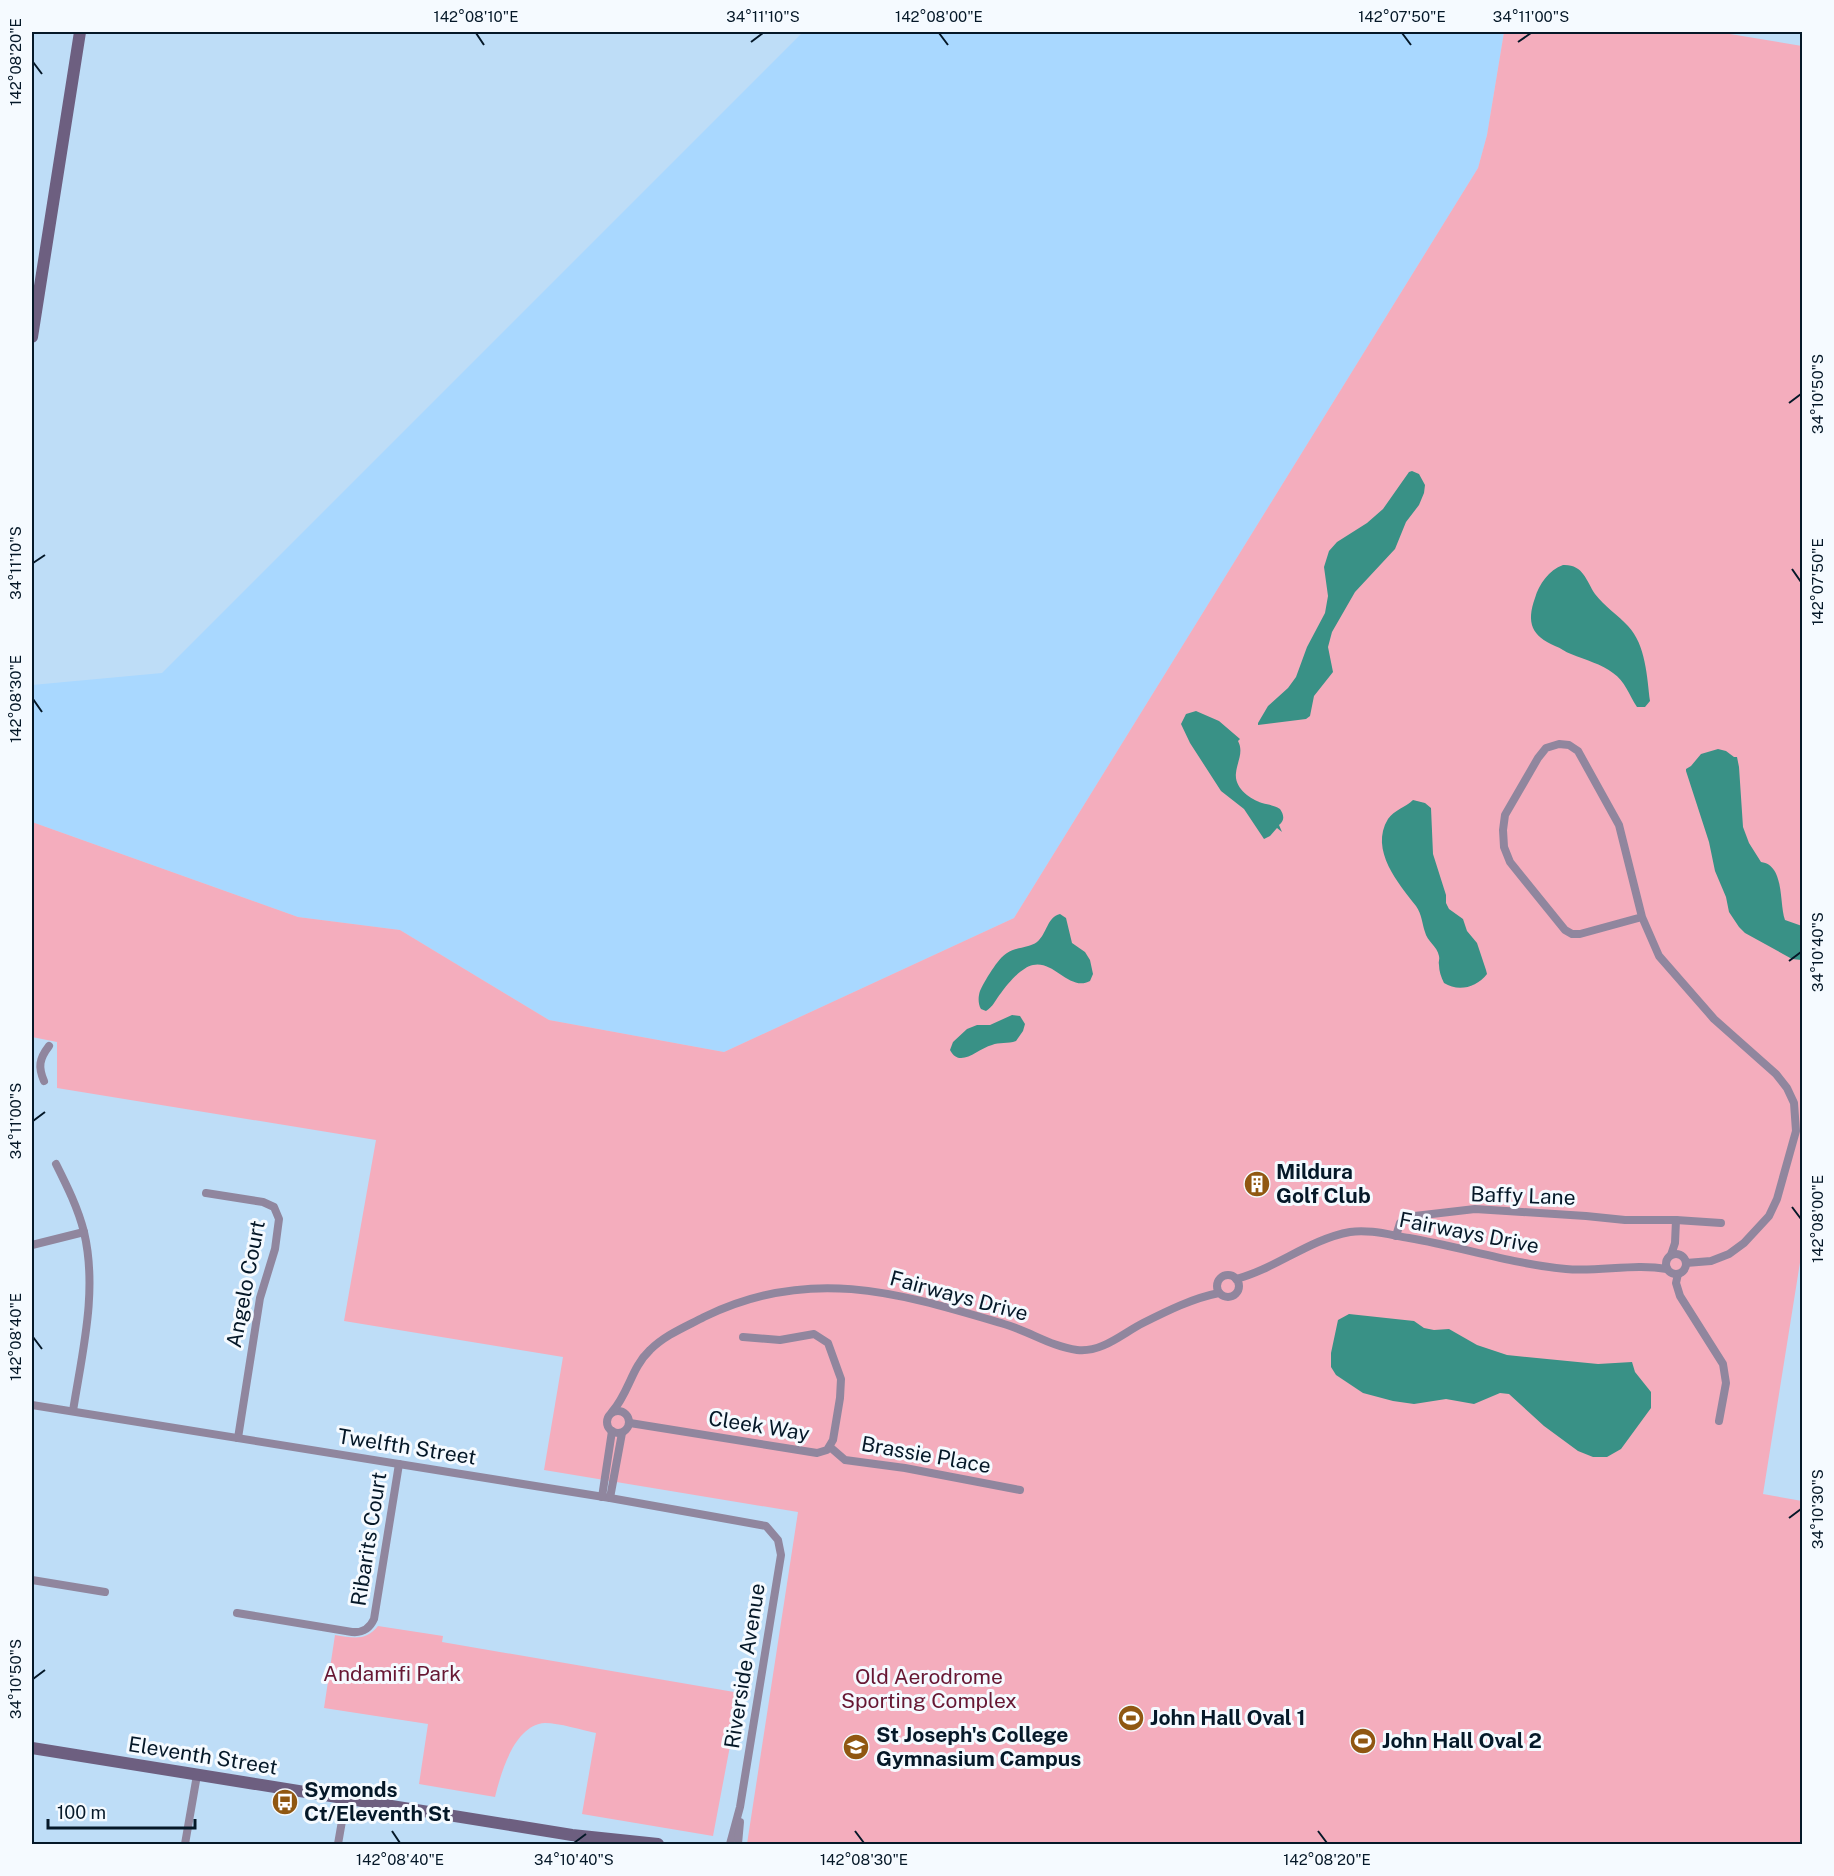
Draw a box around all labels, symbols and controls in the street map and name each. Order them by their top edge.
text: 142°08'10"E [434,8,518,25]
text: 34°11'10"S [726,8,800,25]
text: 142°08'00"E [895,8,983,25]
text: 142°07'50"E [1358,8,1446,25]
text: 34°11'00"S [1493,8,1569,25]
text: 142°08'20"E [7,18,24,106]
text: 34°10'50"S [1809,354,1826,434]
text: 34°11'10"S [7,526,24,600]
text: 142°07'50"E [1809,538,1826,626]
text: 142°08'30"E [7,655,24,743]
text: 34°10'40"S [1809,912,1826,992]
text: 34°11'00"S [7,1083,24,1159]
place label: Mildura Golf Club [1276,1159,1371,1208]
building icon: Mildura Golf Club [1242,1169,1272,1199]
text: 142°08'00"E [1809,1175,1826,1263]
street label: Baffy Lane [1470,1181,1576,1210]
street label: Fairways Drive [1397,1207,1541,1258]
street label: Angelo Court [221,1218,270,1350]
street label: Fairways Drive [887,1265,1031,1326]
text: 142°08'40"E [7,1293,24,1381]
street label: Cleek Way [707,1405,811,1446]
street label: Twelfth Street [336,1423,478,1470]
street label: Brassie Place [859,1431,993,1478]
text: 34°10'30"S [1809,1469,1826,1549]
street label: Ribarits Court [346,1470,391,1608]
street label: Riverside Avenue [719,1581,770,1750]
text: 34°10'50"S [7,1639,24,1719]
park label: Andamifi Park [323,1661,461,1686]
park label: Old Aerodrome Sporting Complex [841,1664,1017,1713]
sports icon: John Hall Oval 1 [1116,1703,1146,1733]
place label: John Hall Oval 1 [1150,1705,1305,1730]
place label: St Joseph's College Gymnasium Campus [876,1722,1081,1771]
sports icon: John Hall Oval 2 [1348,1726,1378,1756]
place label: John Hall Oval 2 [1382,1728,1542,1753]
street label: Eleventh Street [127,1731,280,1780]
school or university icon: St Joseph's College Gymnasium Campus [841,1732,871,1762]
place label: Symonds Ct/Eleventh St [304,1777,451,1826]
bus stop icon: Symonds Ct/Eleventh St [270,1787,300,1817]
scale bar [48,1792,195,1830]
text: 100 m [57,1802,106,1823]
text: 142°08'40"E [356,1851,444,1868]
text: 34°10'40"S [534,1851,614,1868]
text: 142°08'30"E [820,1851,908,1868]
text: 142°08'20"E [1283,1851,1371,1868]

